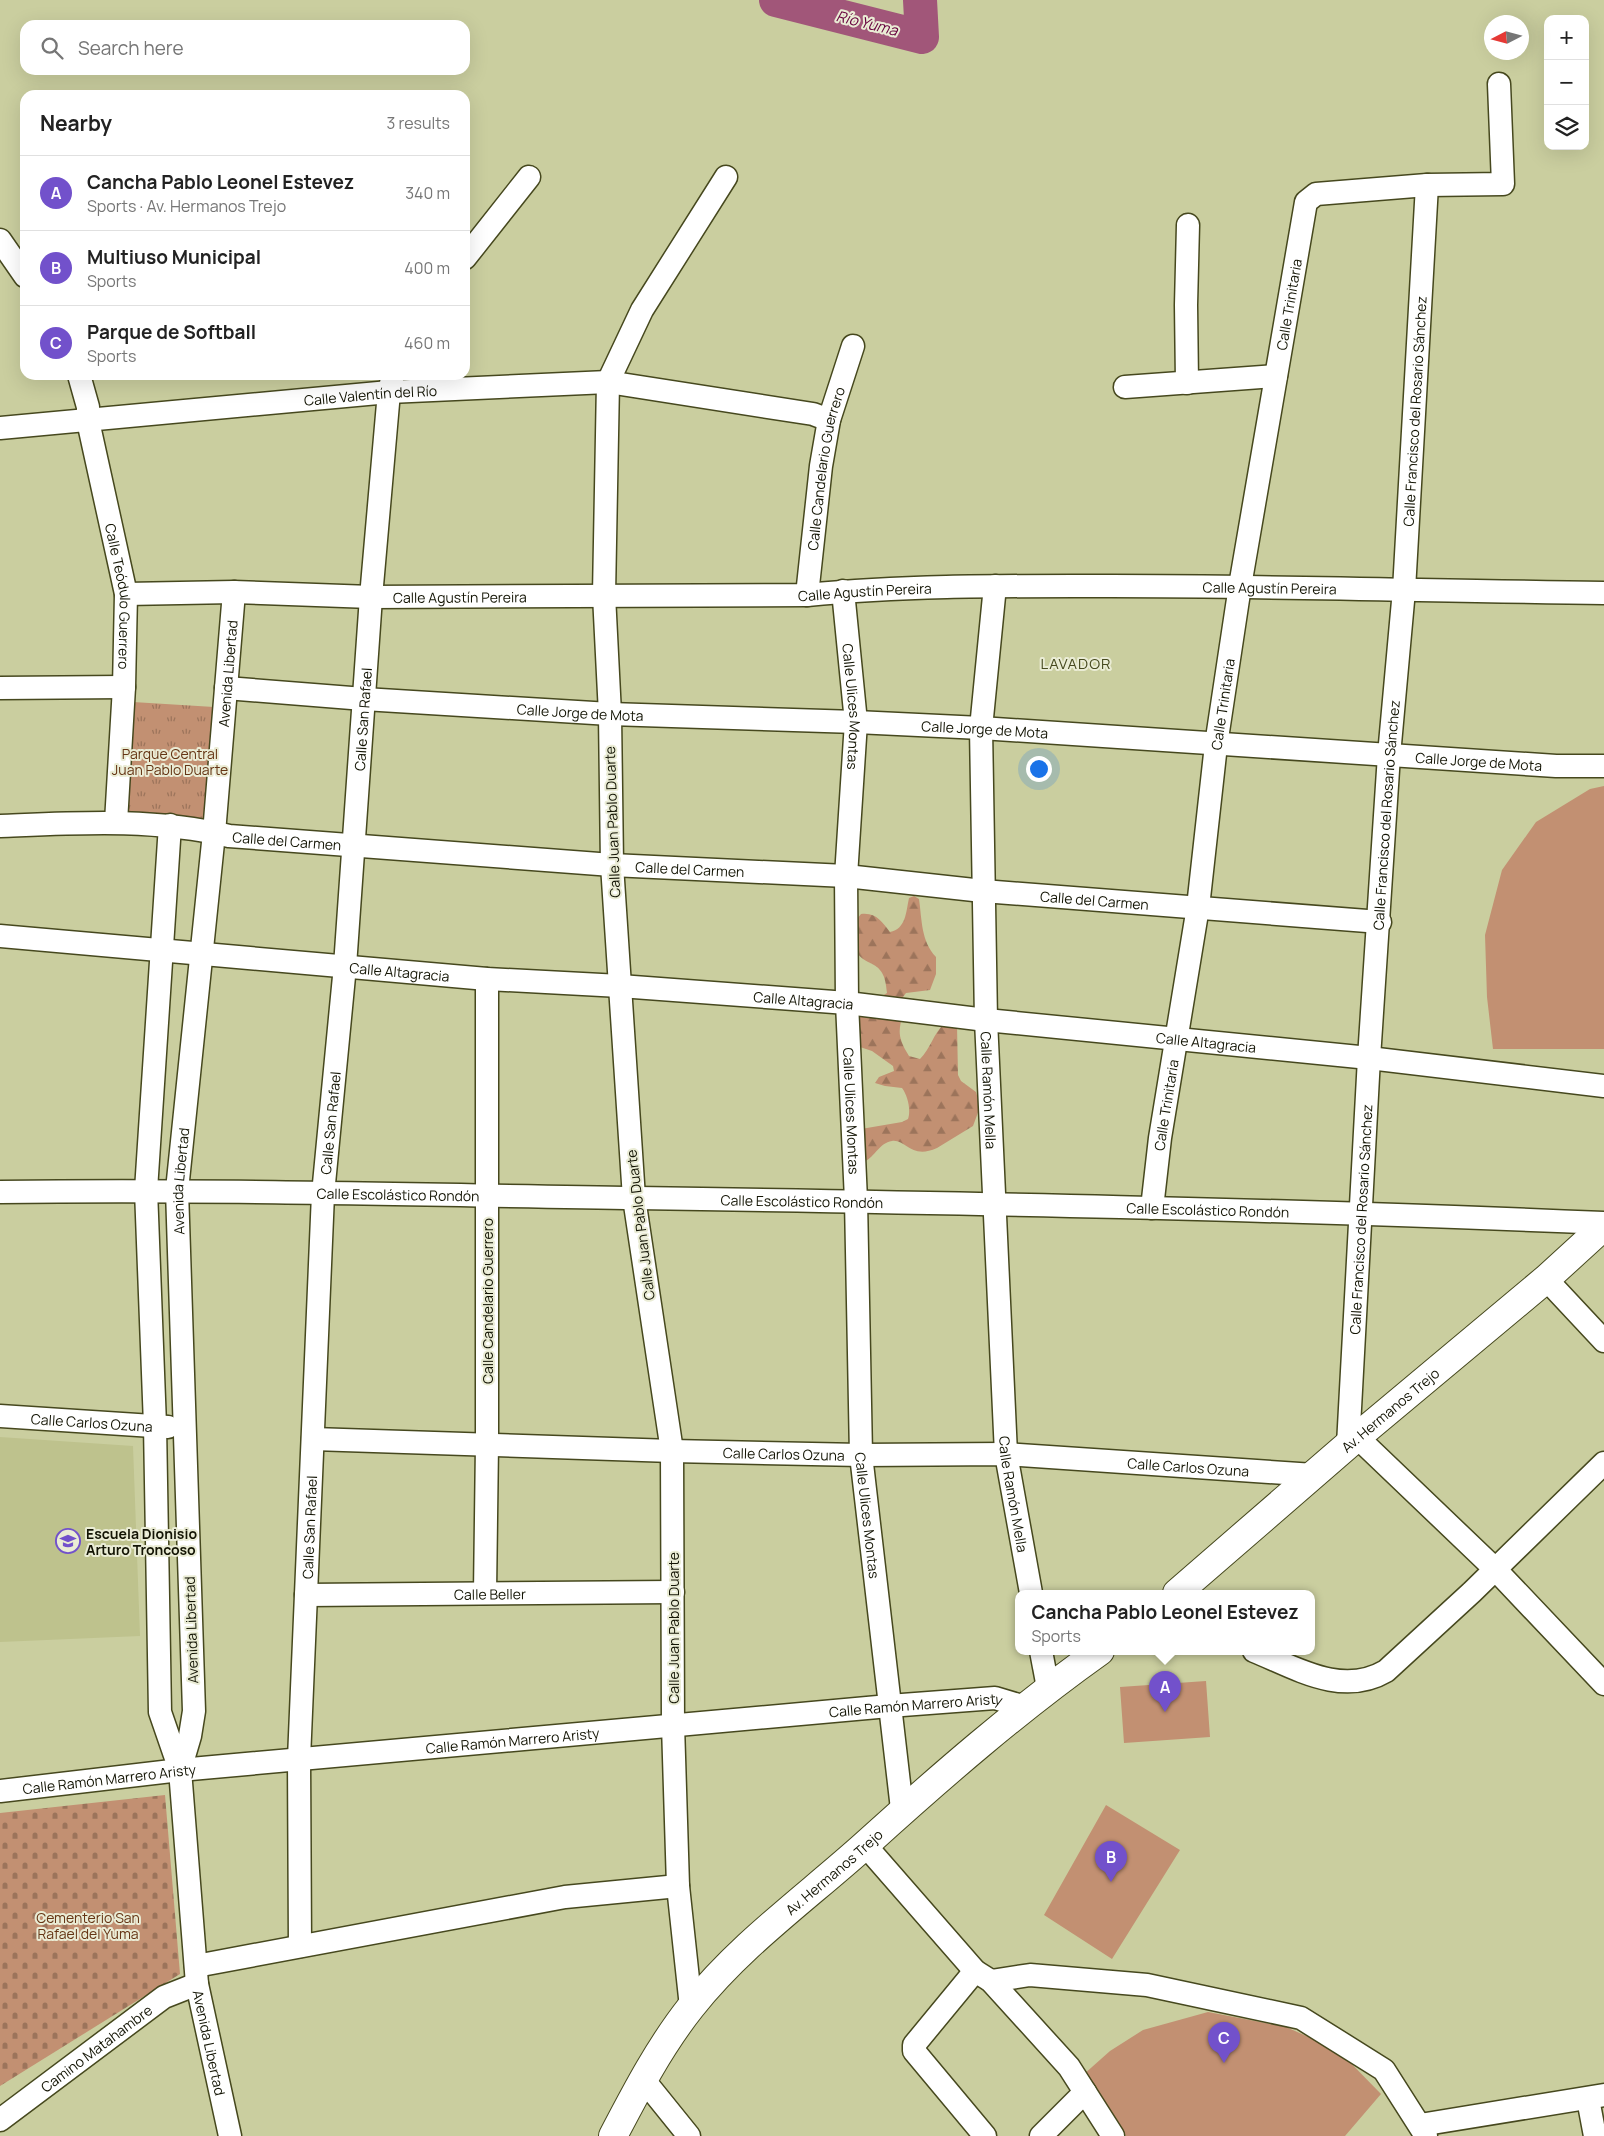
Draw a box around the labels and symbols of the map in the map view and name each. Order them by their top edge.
water label: Río Yuma [834,5,901,41]
north arrow [1484,15,1529,60]
street label: Calle Trinitaria [1271,257,1306,352]
street label: Calle Francisco del Rosario Sánchez [1398,295,1430,527]
street label: Calle Valentín del Río [303,380,438,409]
street label: Calle Candelario Guerrero [802,384,849,551]
street label: Calle Teódulo Guerrero [101,521,136,670]
street label: Calle Agustín Pereira [1203,577,1337,598]
street label: Calle Agustín Pereira [798,578,932,605]
street label: Calle Agustín Pereira [393,587,527,606]
street label: Avenida Libertad [213,619,241,728]
street label: Calle Ulices Montas [839,642,866,770]
district label: LAVADOR [1041,653,1112,674]
street label: Calle Trinitaria [1206,657,1238,751]
street label: Calle San Rafael [349,667,376,772]
street label: Calle Jorge de Mota [516,699,644,725]
street label: Calle Francisco del Rosario Sánchez [1368,699,1403,931]
street label: Calle Jorge de Mota [921,716,1049,742]
park label: Parque Central Juan Pablo Duarte [112,744,228,779]
street label: Calle Juan Pablo Duarte [600,746,624,898]
street label: Calle Jorge de Mota [1415,747,1543,775]
your location [1026,756,1052,782]
street label: Calle del Carmen [232,827,342,854]
street label: Calle del Carmen [635,857,745,881]
street label: Calle del Carmen [1039,886,1150,913]
street label: Calle Altagracia [349,957,450,985]
street label: Calle Altagracia [753,987,855,1013]
street label: Calle Altagracia [1155,1027,1257,1056]
street label: Calle Ramón Mella [977,1031,1001,1149]
street label: Calle Ulices Montas [840,1047,864,1175]
street label: Calle Trinitaria [1149,1058,1182,1152]
street label: Calle San Rafael [315,1070,344,1175]
street label: Calle Francisco del Rosario Sánchez [1345,1104,1376,1335]
street label: Avenida Libertad [167,1127,193,1235]
street label: Calle Juan Pablo Duarte [621,1149,659,1301]
street label: Calle Escolástico Rondón [316,1183,480,1205]
street label: Calle Escolástico Rondón [720,1190,883,1212]
street label: Calle Escolástico Rondón [1126,1198,1289,1221]
street label: Calle Candelario Guerrero [478,1218,497,1384]
street label: Av. Hermanos Trejo [1337,1363,1443,1456]
street label: Calle Carlos Ozuna [30,1409,153,1435]
street label: Calle Ramón Mella [996,1436,1033,1554]
street label: Calle Carlos Ozuna [723,1443,845,1464]
street label: Calle Ulices Montas [851,1451,885,1579]
street label: Calle Carlos Ozuna [1127,1453,1250,1480]
street label: Calle San Rafael [297,1475,321,1579]
place label: Escuela Dionisio Arturo Troncoso [86,1524,197,1559]
school or university icon: Escuela Dionisio Arturo Troncoso [55,1528,81,1554]
street label: Calle Juan Pablo Duarte [664,1552,683,1704]
street label: Avenida Libertad [180,1576,202,1684]
street label: Calle Beller [454,1584,526,1603]
pin: A [1149,1671,1181,1712]
street label: Calle Ramón Marrero Aristy [828,1688,1006,1721]
street label: Calle Ramón Marrero Aristy [425,1723,601,1757]
street label: Calle Ramón Marrero Aristy [22,1759,197,1798]
street label: Av. Hermanos Trejo [781,1824,886,1919]
pin: B [1095,1841,1127,1882]
park label: Cementerio San Rafael del Yuma [36,1908,140,1943]
street label: Avenida Libertad [189,1988,230,2097]
street label: Camino Matahambre [36,2000,156,2096]
pin: C [1208,2022,1240,2063]

